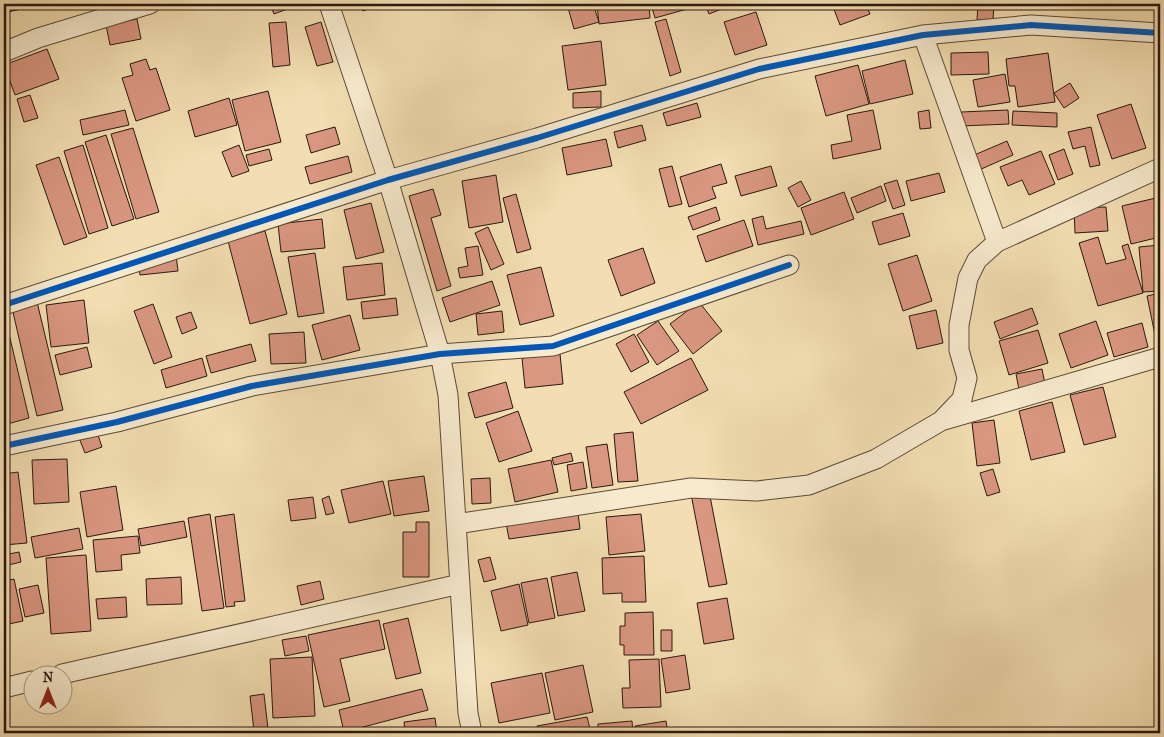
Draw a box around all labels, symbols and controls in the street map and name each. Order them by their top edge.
north arrow [22,664,72,714]
text: N [43,669,54,686]

